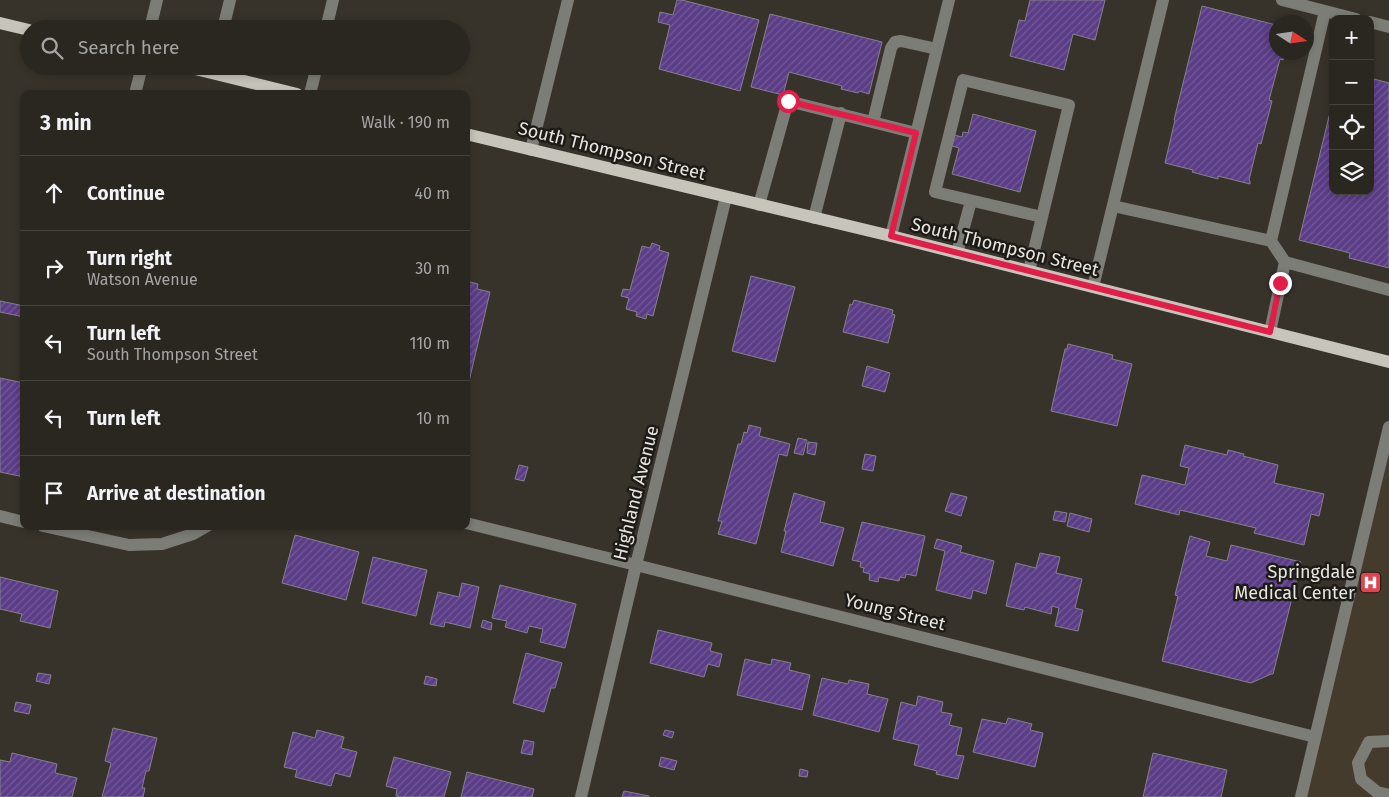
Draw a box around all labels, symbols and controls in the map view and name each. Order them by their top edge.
north arrow [1269,15,1314,60]
map controls [1329,15,1374,195]
button: + [1329,15,1374,60]
search box [20,20,470,75]
icon: search [38,34,66,62]
text: Search here [78,36,179,59]
button: − [1329,60,1374,105]
route start [777,90,800,113]
button: locate [1329,105,1374,150]
text: 3 min [40,110,92,136]
text: Walk · 190 m [361,113,450,132]
street label: South Thompson Street [516,117,708,185]
button: layers [1329,150,1374,195]
icon: ahead [40,179,68,207]
text: Continue [87,182,165,205]
text: 40 m [415,184,450,203]
street label: South Thompson Street [909,213,1101,281]
text: Turn right [87,247,172,270]
icon: right [40,254,68,282]
text: 30 m [415,259,450,278]
text: Watson Avenue [87,270,198,289]
route end [1269,272,1292,295]
text: Turn left [87,322,161,345]
icon: left [40,329,68,357]
text: 110 m [409,334,450,353]
text: South Thompson Street [87,345,258,364]
icon: left [40,404,68,432]
text: Turn left [87,407,161,430]
text: 10 m [416,409,450,428]
street label: Highland Avenue [609,423,663,563]
icon: arrive [40,479,68,507]
text: Arrive at destination [87,482,266,505]
place label: Springdale Medical Center [1234,561,1355,604]
hospital icon: Springdale Medical Center [1359,570,1383,594]
street label: Young Street [842,589,948,635]

